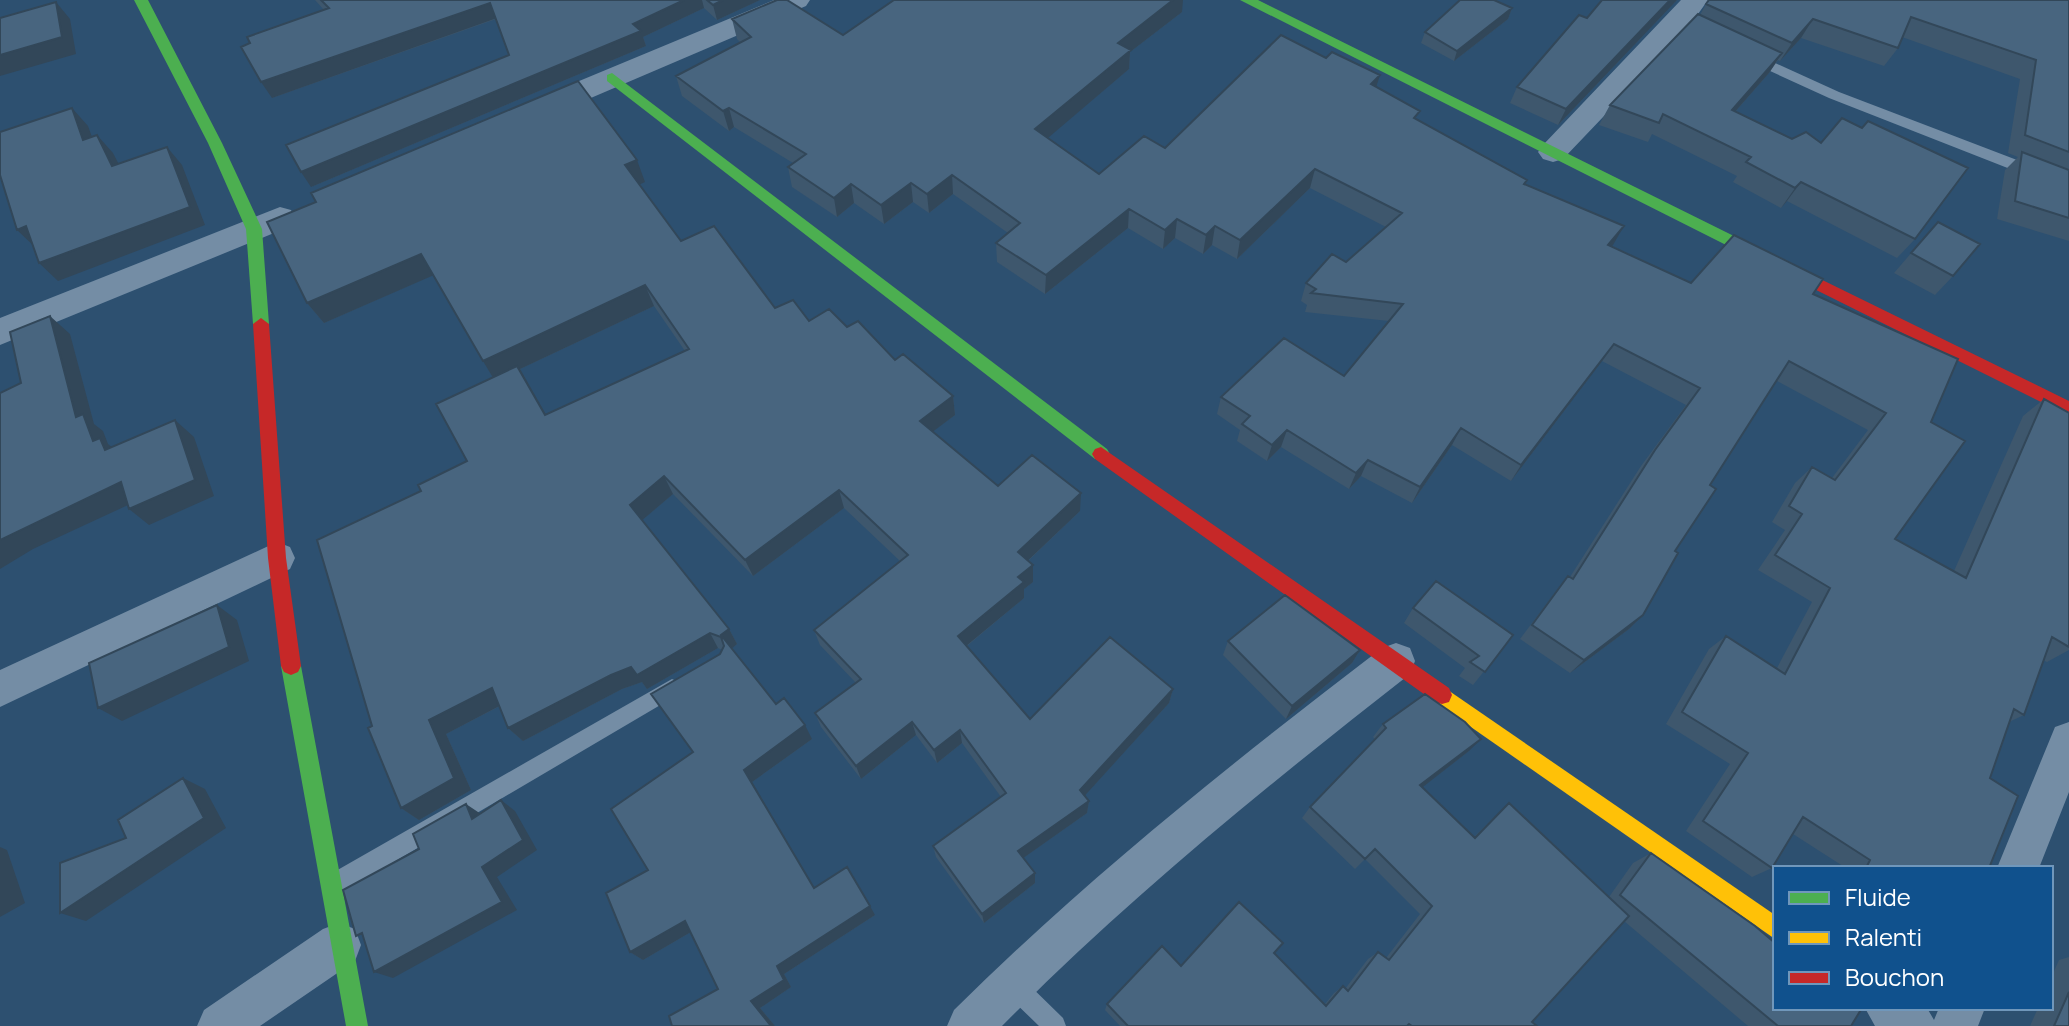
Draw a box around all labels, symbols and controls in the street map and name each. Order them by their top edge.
legend [1773,866,2053,1010]
text: Fluide [1845,880,1911,913]
text: Ralenti [1845,920,1922,953]
text: Bouchon [1845,960,1944,993]

